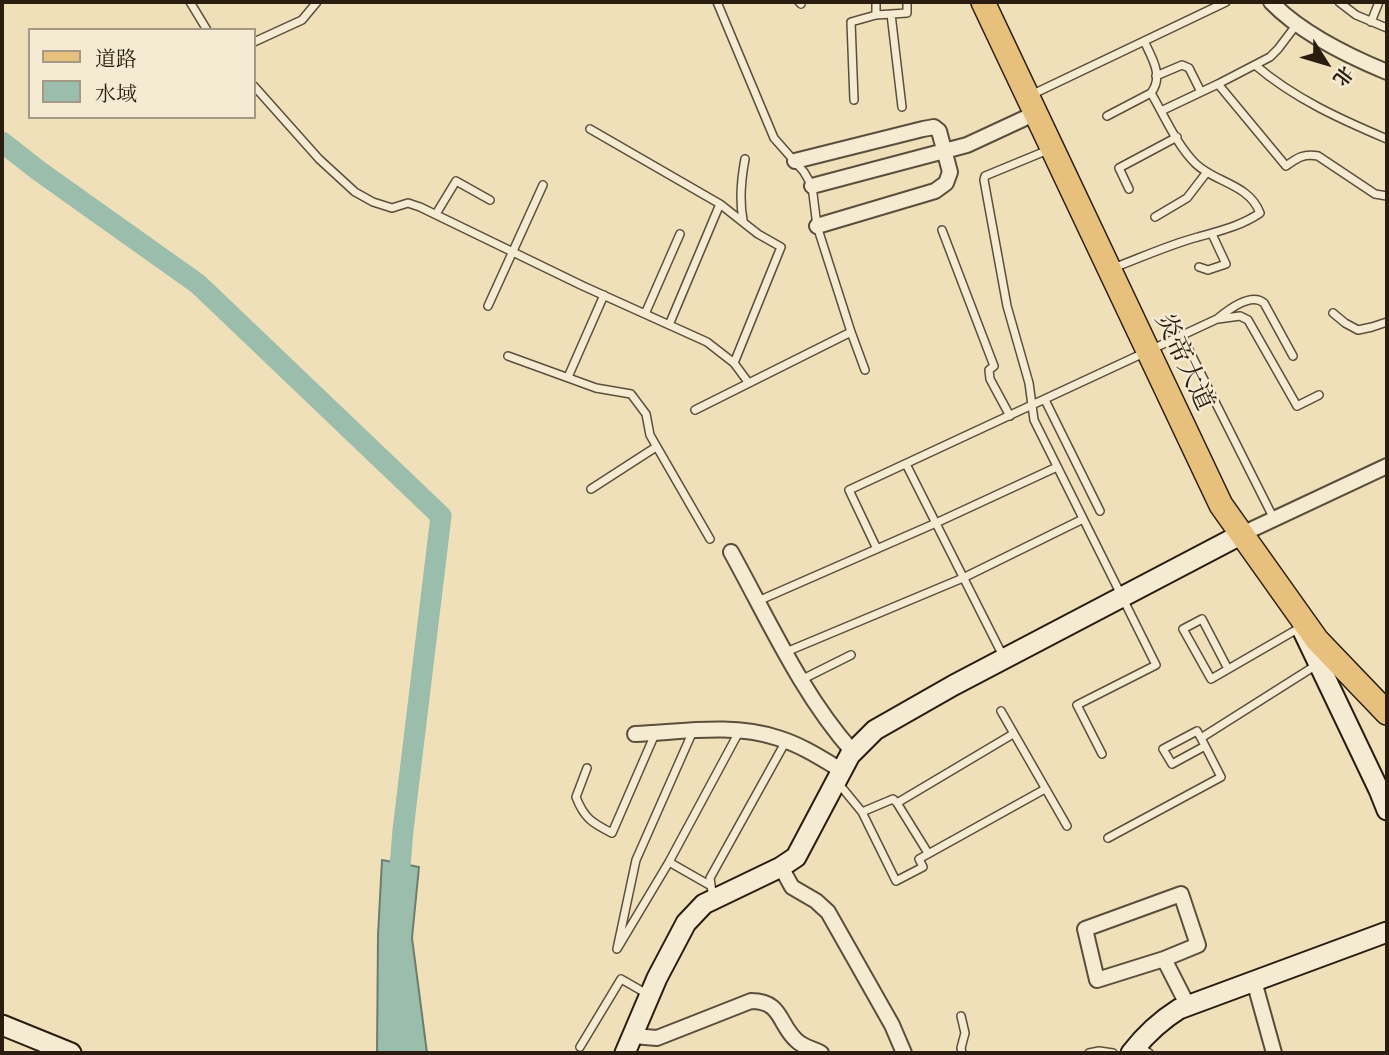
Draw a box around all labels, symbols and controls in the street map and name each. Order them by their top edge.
legend [28,28,256,119]
north arrow [1291,28,1361,98]
text: 道路 [95,45,137,72]
text: 北 [1327,61,1359,91]
text: 水域 [95,80,137,107]
street label: 炎帝大道 [1148,308,1220,416]

